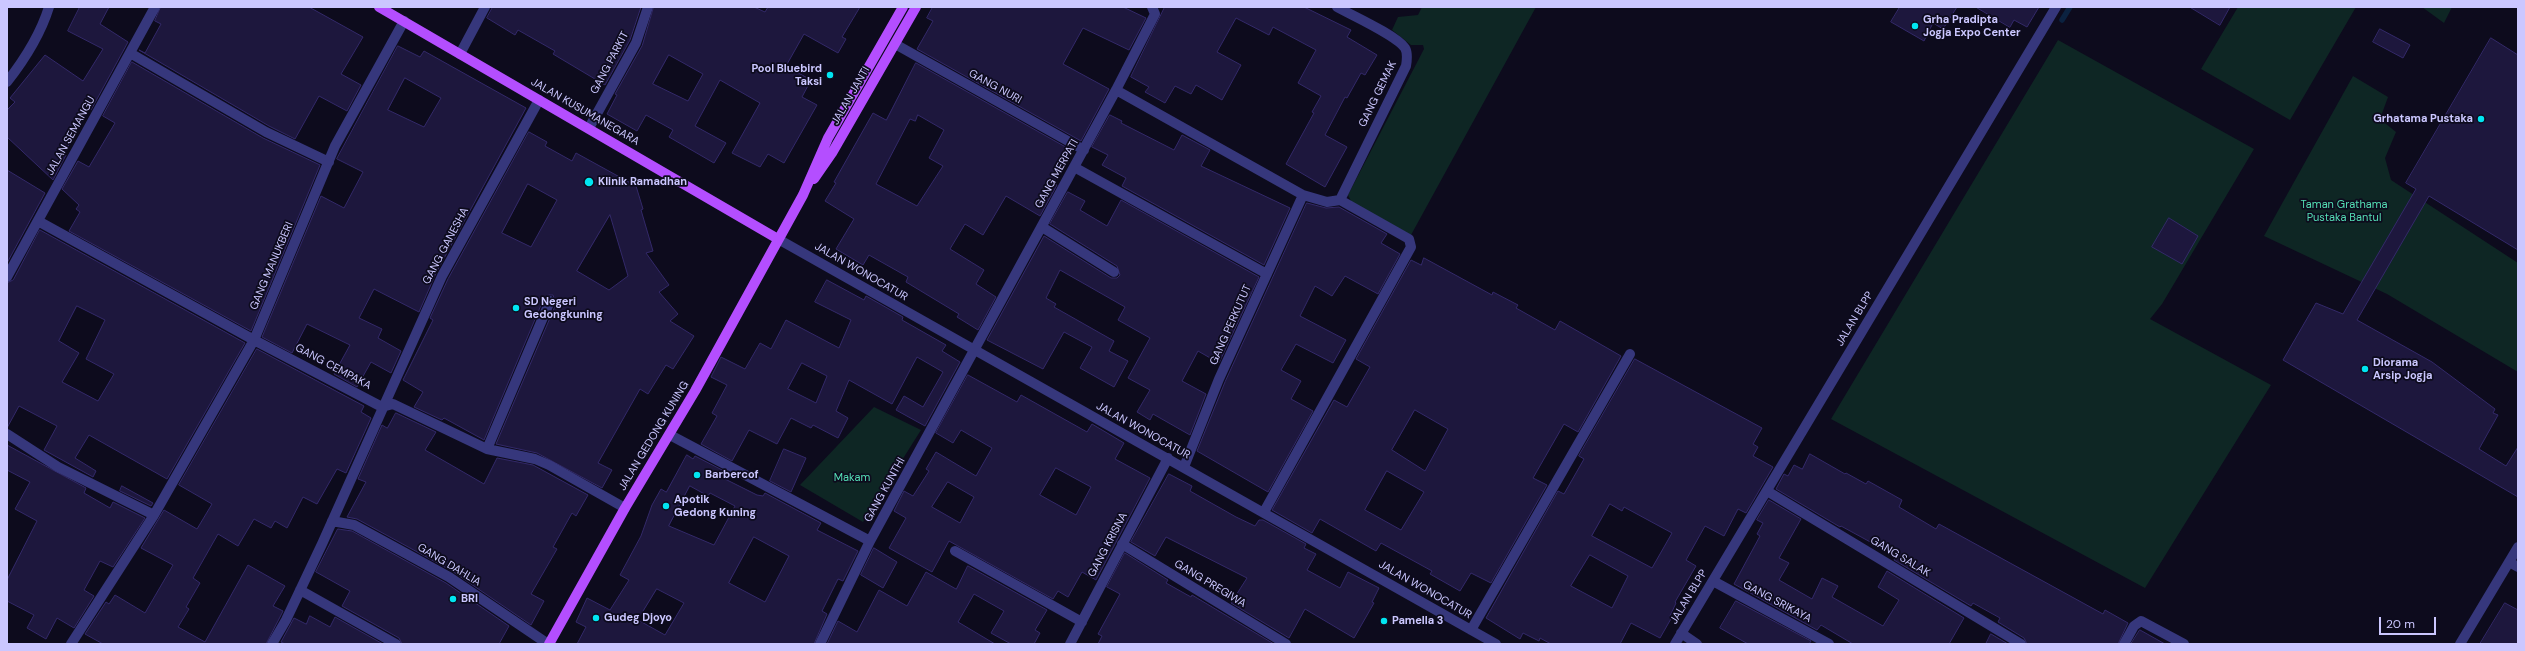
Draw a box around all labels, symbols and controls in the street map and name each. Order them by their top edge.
place label: Grha Pradipta Jogja Expo Center [1923,13,2021,39]
marker: Grha Pradipta Jogja Expo Center [1910,21,1920,31]
street label: GANG PARKIT [588,29,632,97]
street label: GANG GEMAK [1356,59,1400,129]
place label: Pool Bluebird Taksi [751,62,822,88]
street label: JALAN JANTI [829,65,873,127]
street label: GANG NURI [966,67,1024,107]
marker: Pool Bluebird Taksi [825,70,835,80]
street label: JALAN KUSUMANEGARA [528,75,642,149]
street label: JALAN SEMANGU [44,94,98,178]
place label: Grhatama Pustaka [2373,112,2473,126]
marker: Grhatama Pustaka [2476,114,2486,124]
street label: GANG MERPATI [1033,137,1081,211]
place label: Klinik Ramadhan [598,175,687,189]
marker: Klinik Ramadhan [583,176,595,188]
park label: Taman Grathama Pustaka Bantul [2300,198,2388,224]
street label: GANG GANESHA [420,205,472,287]
street label: GANG MANUKBERI [248,220,296,312]
street label: JALAN WONOCATUR [812,240,910,304]
street label: GANG PERKUTUT [1207,283,1255,367]
street label: JALAN BLPP [1834,289,1876,349]
place label: SD Negeri Gedongkuning [524,295,603,321]
marker: SD Negeri Gedongkuning [511,303,521,313]
street label: GANG CEMPAKA [293,341,373,393]
place label: Diorama Arsip Jogja [2373,356,2432,382]
marker: Diorama Arsip Jogja [2360,364,2370,374]
street label: JALAN GEDONG KUNING [616,379,692,493]
street label: JALAN WONOCATUR [1094,400,1192,462]
street label: GANG KUNTHI [862,455,908,525]
place label: Barbercof [705,468,759,482]
marker: Barbercof [692,470,702,480]
park label: Makam [834,471,870,485]
place label: Apotik Gedong Kuning [674,493,756,519]
marker: Apotik Gedong Kuning [661,501,671,511]
street label: GANG KRISNA [1085,510,1131,580]
street label: GANG SALAK [1868,534,1932,580]
street label: GANG DAHLIA [415,541,483,589]
street label: GANG PREGIWA [1172,557,1248,611]
street label: JALAN WONOCATUR [1376,558,1474,622]
street label: JALAN BLPP [1668,567,1710,627]
street label: GANG SRIKAYA [1740,578,1814,626]
place label: BRI [461,592,478,606]
marker: BRI [448,594,458,604]
scale bar [2381,609,2438,635]
place label: Gudeg Djoyo [604,611,672,625]
marker: Gudeg Djoyo [591,613,601,623]
place label: Pamella 3 [1392,614,1443,628]
marker: Pamella 3 [1379,616,1389,626]
text: 20 m [2386,616,2415,632]

